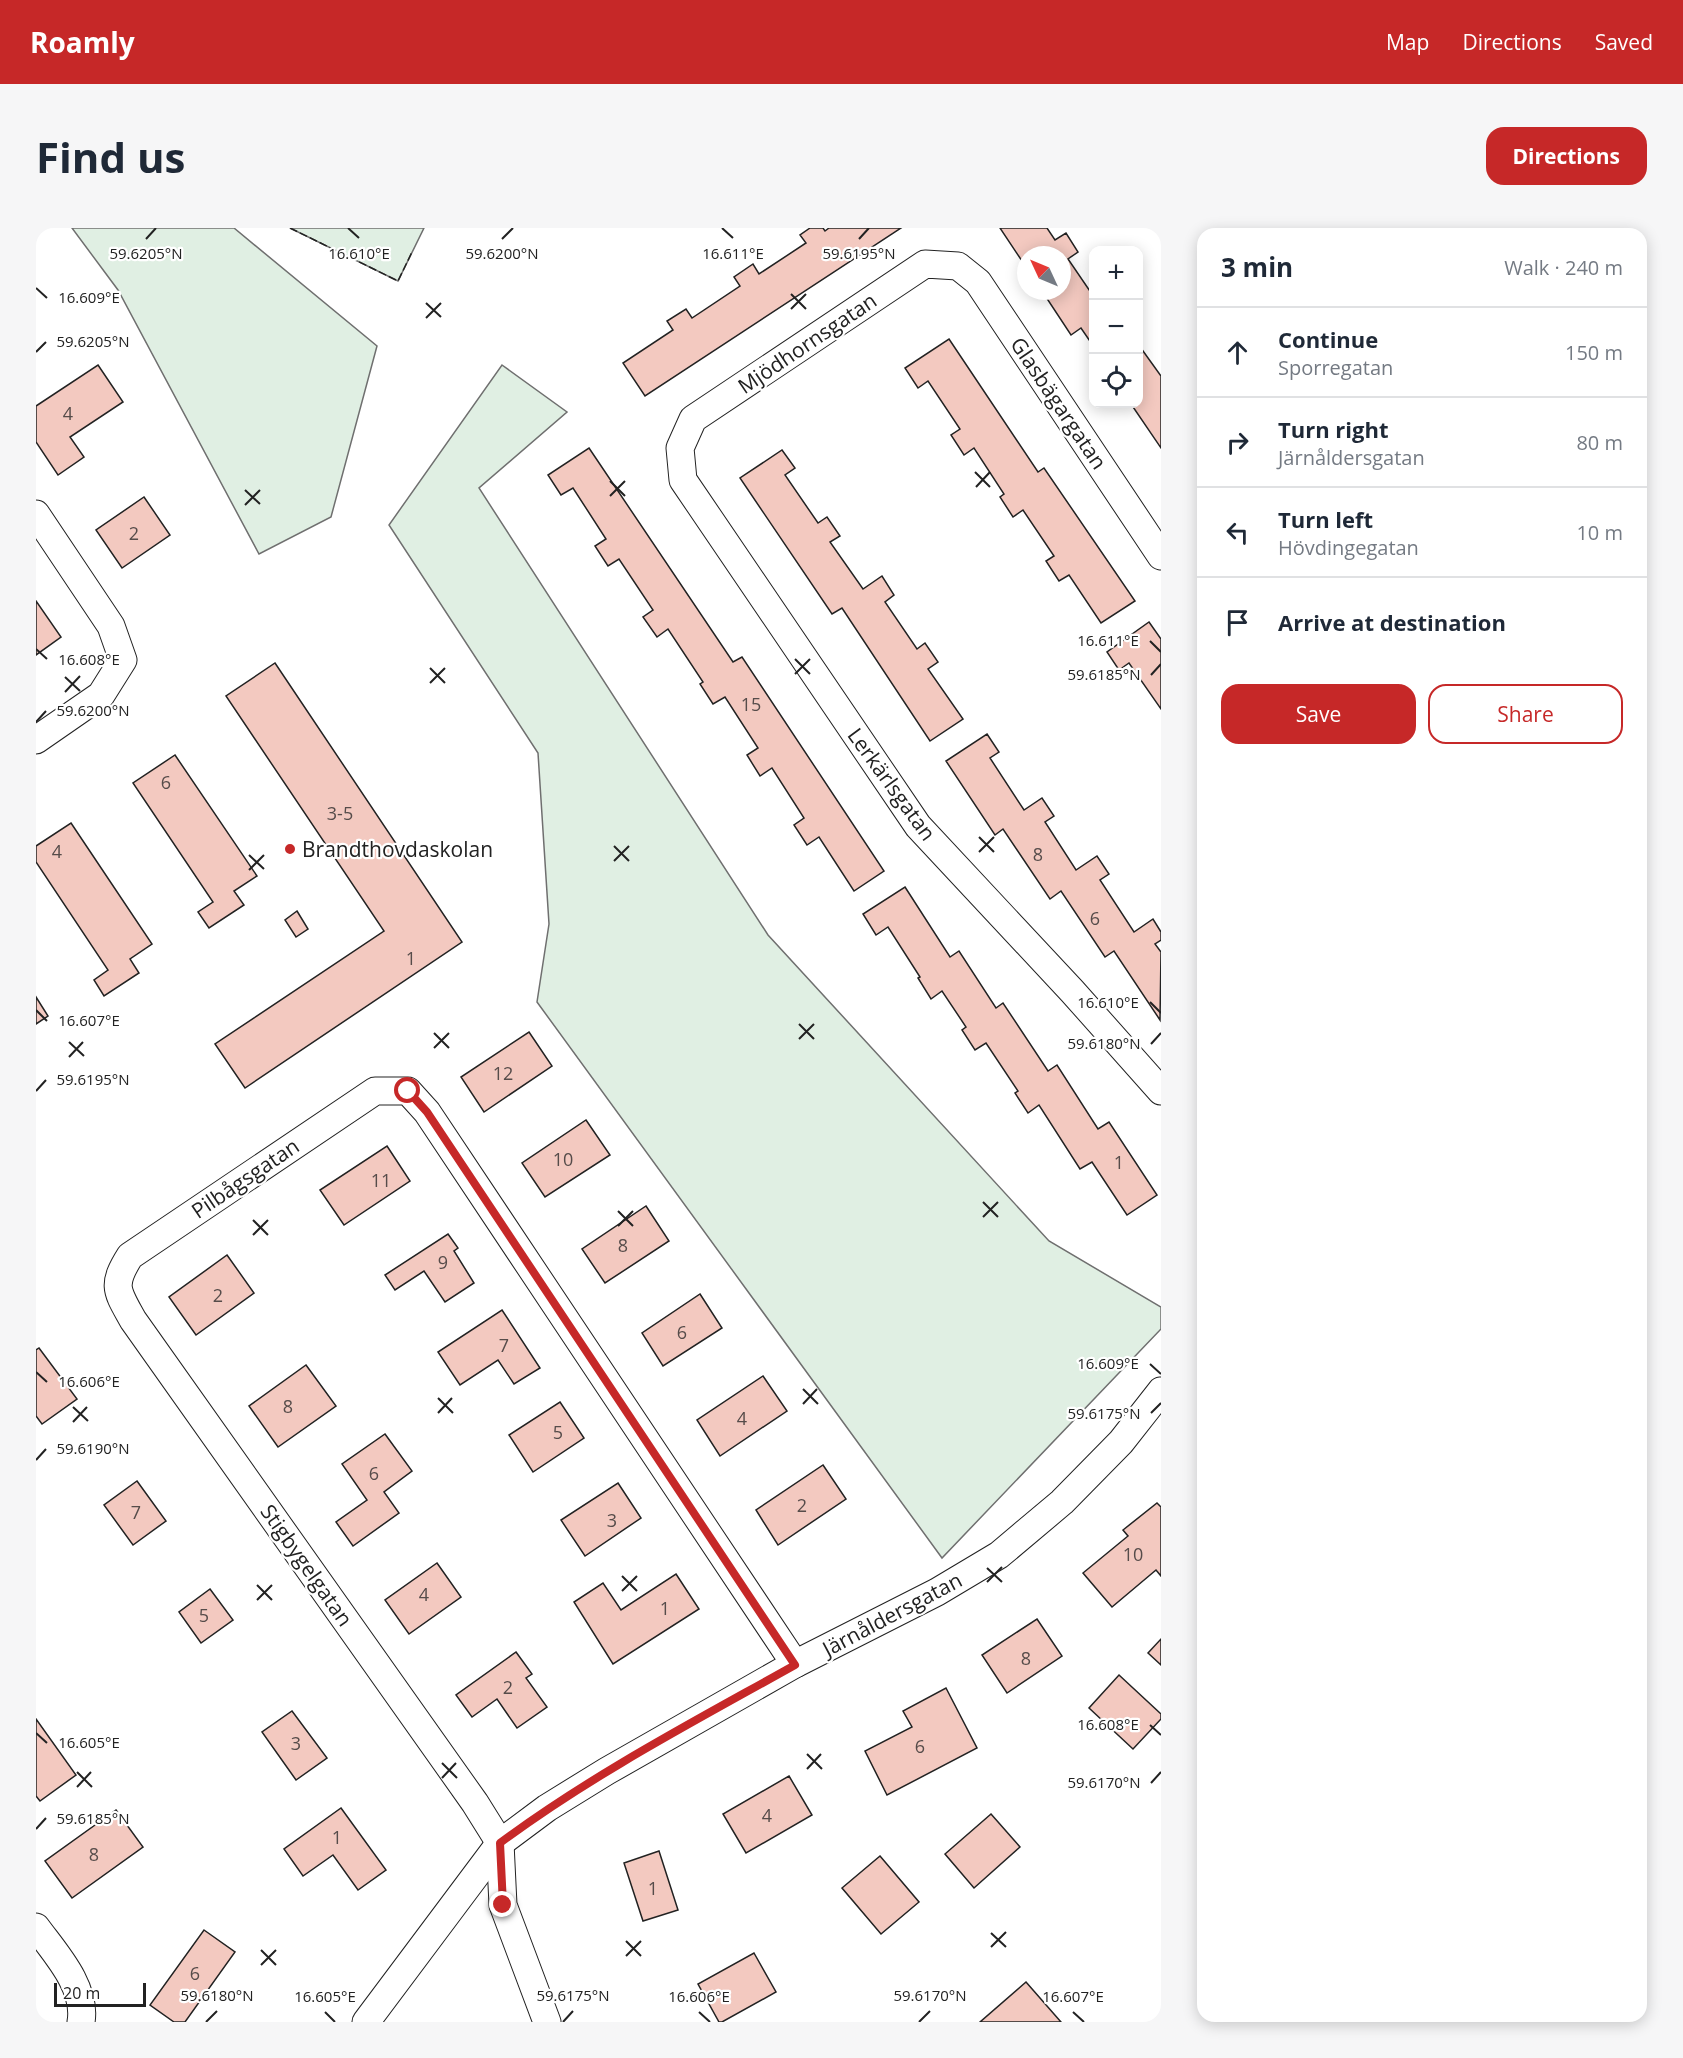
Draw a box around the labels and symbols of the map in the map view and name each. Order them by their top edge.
text: 59.6205°N [109,243,183,263]
text: 16.610°E [328,243,390,263]
text: 59.6200°N [465,243,539,263]
text: 16.611°E [702,243,764,263]
text: 59.6195°N [822,243,896,263]
north arrow [1017,246,1071,300]
street label: Mjödhornsgatan [732,286,882,400]
text: 16.609°E [58,287,120,307]
text: 59.6205°N [56,331,130,351]
street label: Glasbägargatan [1004,332,1114,474]
house number: 4 [63,401,73,425]
house number: 2 [129,521,139,545]
text: 16.611°E [1077,630,1139,650]
text: 16.608°E [58,649,120,669]
text: 59.6185°N [1067,664,1141,684]
house number: 15 [741,692,761,716]
text: 59.6200°N [56,700,130,720]
street label: Lerkärlsgatan [842,722,942,846]
house number: 6 [161,770,171,794]
house number: 3-5 [327,801,353,825]
place label: Brandthovdaskolan [302,835,493,863]
house number: 4 [52,839,62,863]
marker: Brandthovdaskolan [283,842,297,856]
house number: 8 [1033,842,1043,866]
house number: 6 [1090,906,1100,930]
house number: 1 [406,946,416,970]
text: 16.610°E [1077,992,1139,1012]
text: 16.607°E [58,1010,120,1030]
text: 59.6180°N [1067,1033,1141,1053]
house number: 12 [493,1061,513,1085]
text: 59.6195°N [56,1069,130,1089]
route start [394,1077,420,1103]
street label: Pilbågsgatan [186,1132,304,1224]
house number: 10 [553,1147,573,1171]
house number: 1 [1114,1150,1124,1174]
house number: 11 [371,1168,391,1192]
house number: 8 [618,1233,628,1257]
house number: 9 [438,1250,448,1274]
house number: 2 [213,1283,223,1307]
house number: 6 [677,1320,687,1344]
house number: 7 [499,1333,509,1357]
text: 16.609°E [1077,1353,1139,1373]
text: 16.606°E [58,1371,120,1391]
house number: 8 [283,1394,293,1418]
text: 59.6175°N [1067,1403,1141,1423]
house number: 4 [737,1406,747,1430]
house number: 5 [553,1420,563,1444]
text: 59.6190°N [56,1438,130,1458]
house number: 6 [369,1461,379,1485]
house number: 2 [797,1493,807,1517]
street label: Stigbygelgatan [255,1499,359,1631]
house number: 7 [131,1500,141,1524]
house number: 3 [607,1508,617,1532]
house number: 10 [1123,1542,1143,1566]
street label: Järnåldersgatan [816,1565,967,1663]
house number: 4 [419,1582,429,1606]
house number: 1 [660,1596,670,1620]
house number: 5 [199,1603,209,1627]
house number: 8 [1021,1646,1031,1670]
house number: 2 [503,1675,513,1699]
text: 16.608°E [1077,1714,1139,1734]
house number: 3 [291,1731,301,1755]
text: 16.605°E [58,1732,120,1752]
house number: 6 [915,1734,925,1758]
text: 59.6170°N [1067,1772,1141,1792]
house number: 4 [762,1803,772,1827]
text: 59.6185°N [56,1808,130,1828]
house number: 1 [332,1825,342,1849]
house number: 8 [89,1842,99,1866]
house number: 1 [648,1876,658,1900]
route end [489,1891,515,1917]
house number: 6 [190,1961,200,1985]
scale bar [54,1980,146,2008]
text: 59.6180°N [180,1985,254,2005]
text: 59.6175°N [536,1985,610,2005]
text: 59.6170°N [893,1985,967,2005]
text: 16.605°E [294,1986,356,2006]
text: 16.606°E [668,1986,730,2006]
text: 16.607°E [1042,1986,1104,2006]

